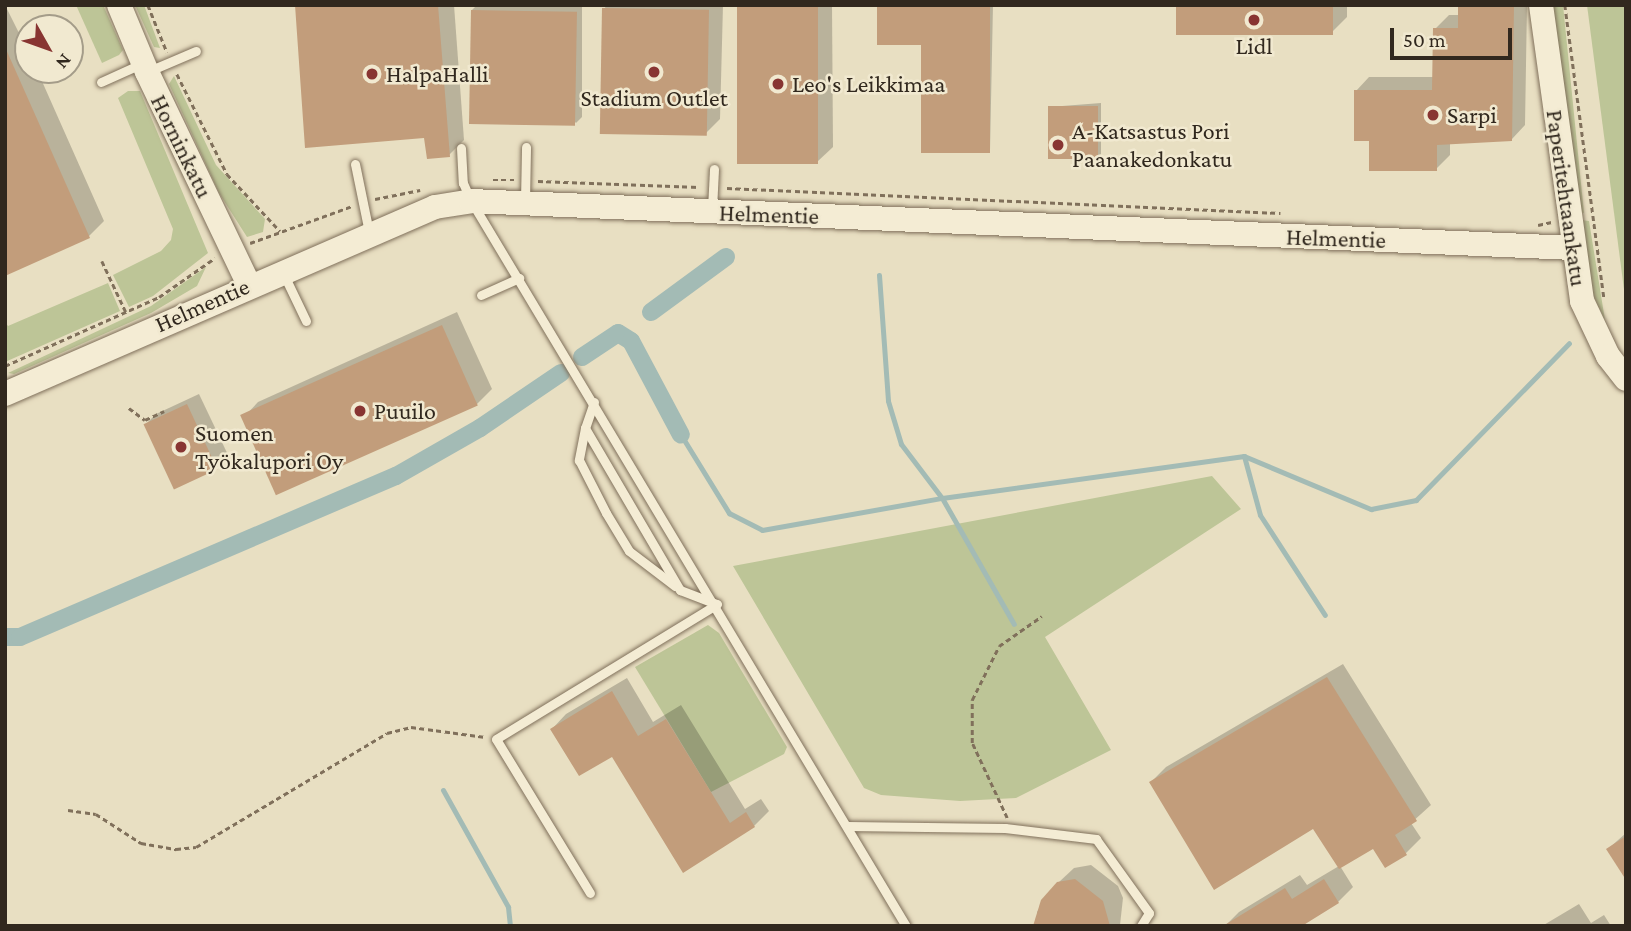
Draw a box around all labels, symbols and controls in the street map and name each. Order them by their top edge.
marker: Lidl [1246,12,1262,28]
north arrow [14,14,84,84]
scale bar [1393,14,1516,58]
text: 50 m [1403,28,1446,52]
place label: Lidl [1235,32,1273,60]
text: N [52,50,76,73]
place label: HalpaHalli [386,60,489,88]
marker: Stadium Outlet [646,64,662,80]
marker: HalpaHalli [364,66,380,82]
place label: Leo's Leikkimaa [792,70,945,98]
marker: Leo's Leikkimaa [770,76,786,92]
place label: Stadium Outlet [580,84,728,112]
street label: Horninkatu [145,90,219,202]
place label: Sarpi [1447,101,1497,129]
marker: Sarpi [1425,107,1441,123]
street label: Paperitehtaankatu [1540,108,1594,288]
place label: A-Katsastus Pori Paanakedonkatu [1072,117,1232,173]
marker: A-Katsastus Pori Paanakedonkatu [1050,137,1066,153]
street label: Helmentie [718,198,820,230]
street label: Helmentie [1285,222,1387,254]
street label: Helmentie [150,271,254,339]
place label: Puuilo [374,397,436,425]
marker: Puuilo [352,403,368,419]
place label: Suomen Työkalupori Oy [195,419,343,475]
marker: Suomen Työkalupori Oy [173,439,189,455]

